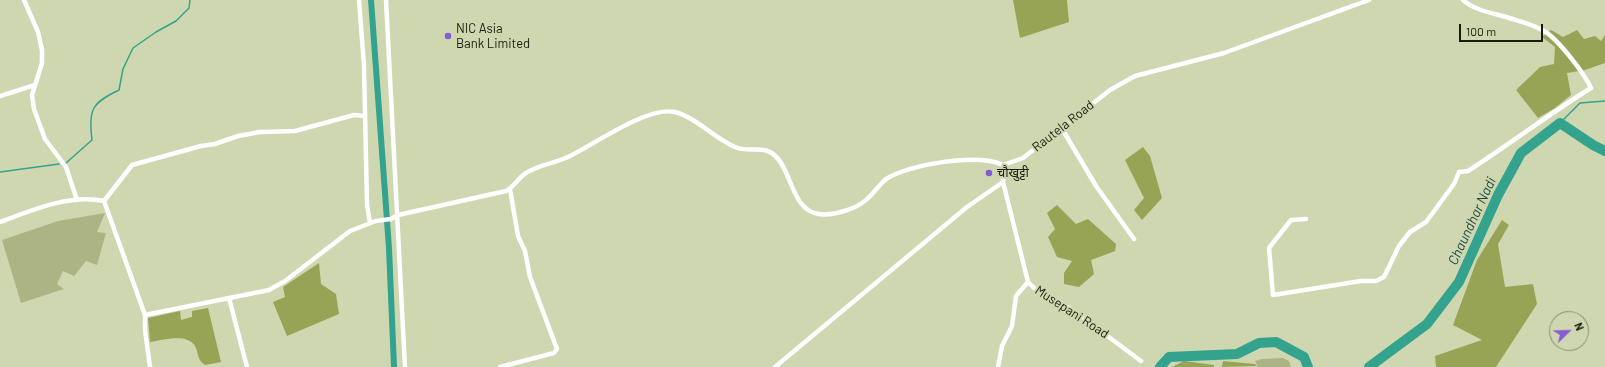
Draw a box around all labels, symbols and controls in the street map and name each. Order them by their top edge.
scale bar [1461,16,1545,42]
place label: NIC Asia Bank Limited [456,21,530,52]
text: 100 m [1466,24,1496,38]
marker: NIC Asia Bank Limited [443,31,453,41]
street label: Rautela Road [1029,97,1097,155]
place label: चौखुट्टी [997,165,1029,181]
marker: चौखुट्टी [984,168,994,178]
water label: Chaundhar Nadi [1444,175,1500,267]
street label: Musepani Road [1032,282,1112,342]
north arrow [1549,311,1589,351]
text: N [1572,321,1587,332]

